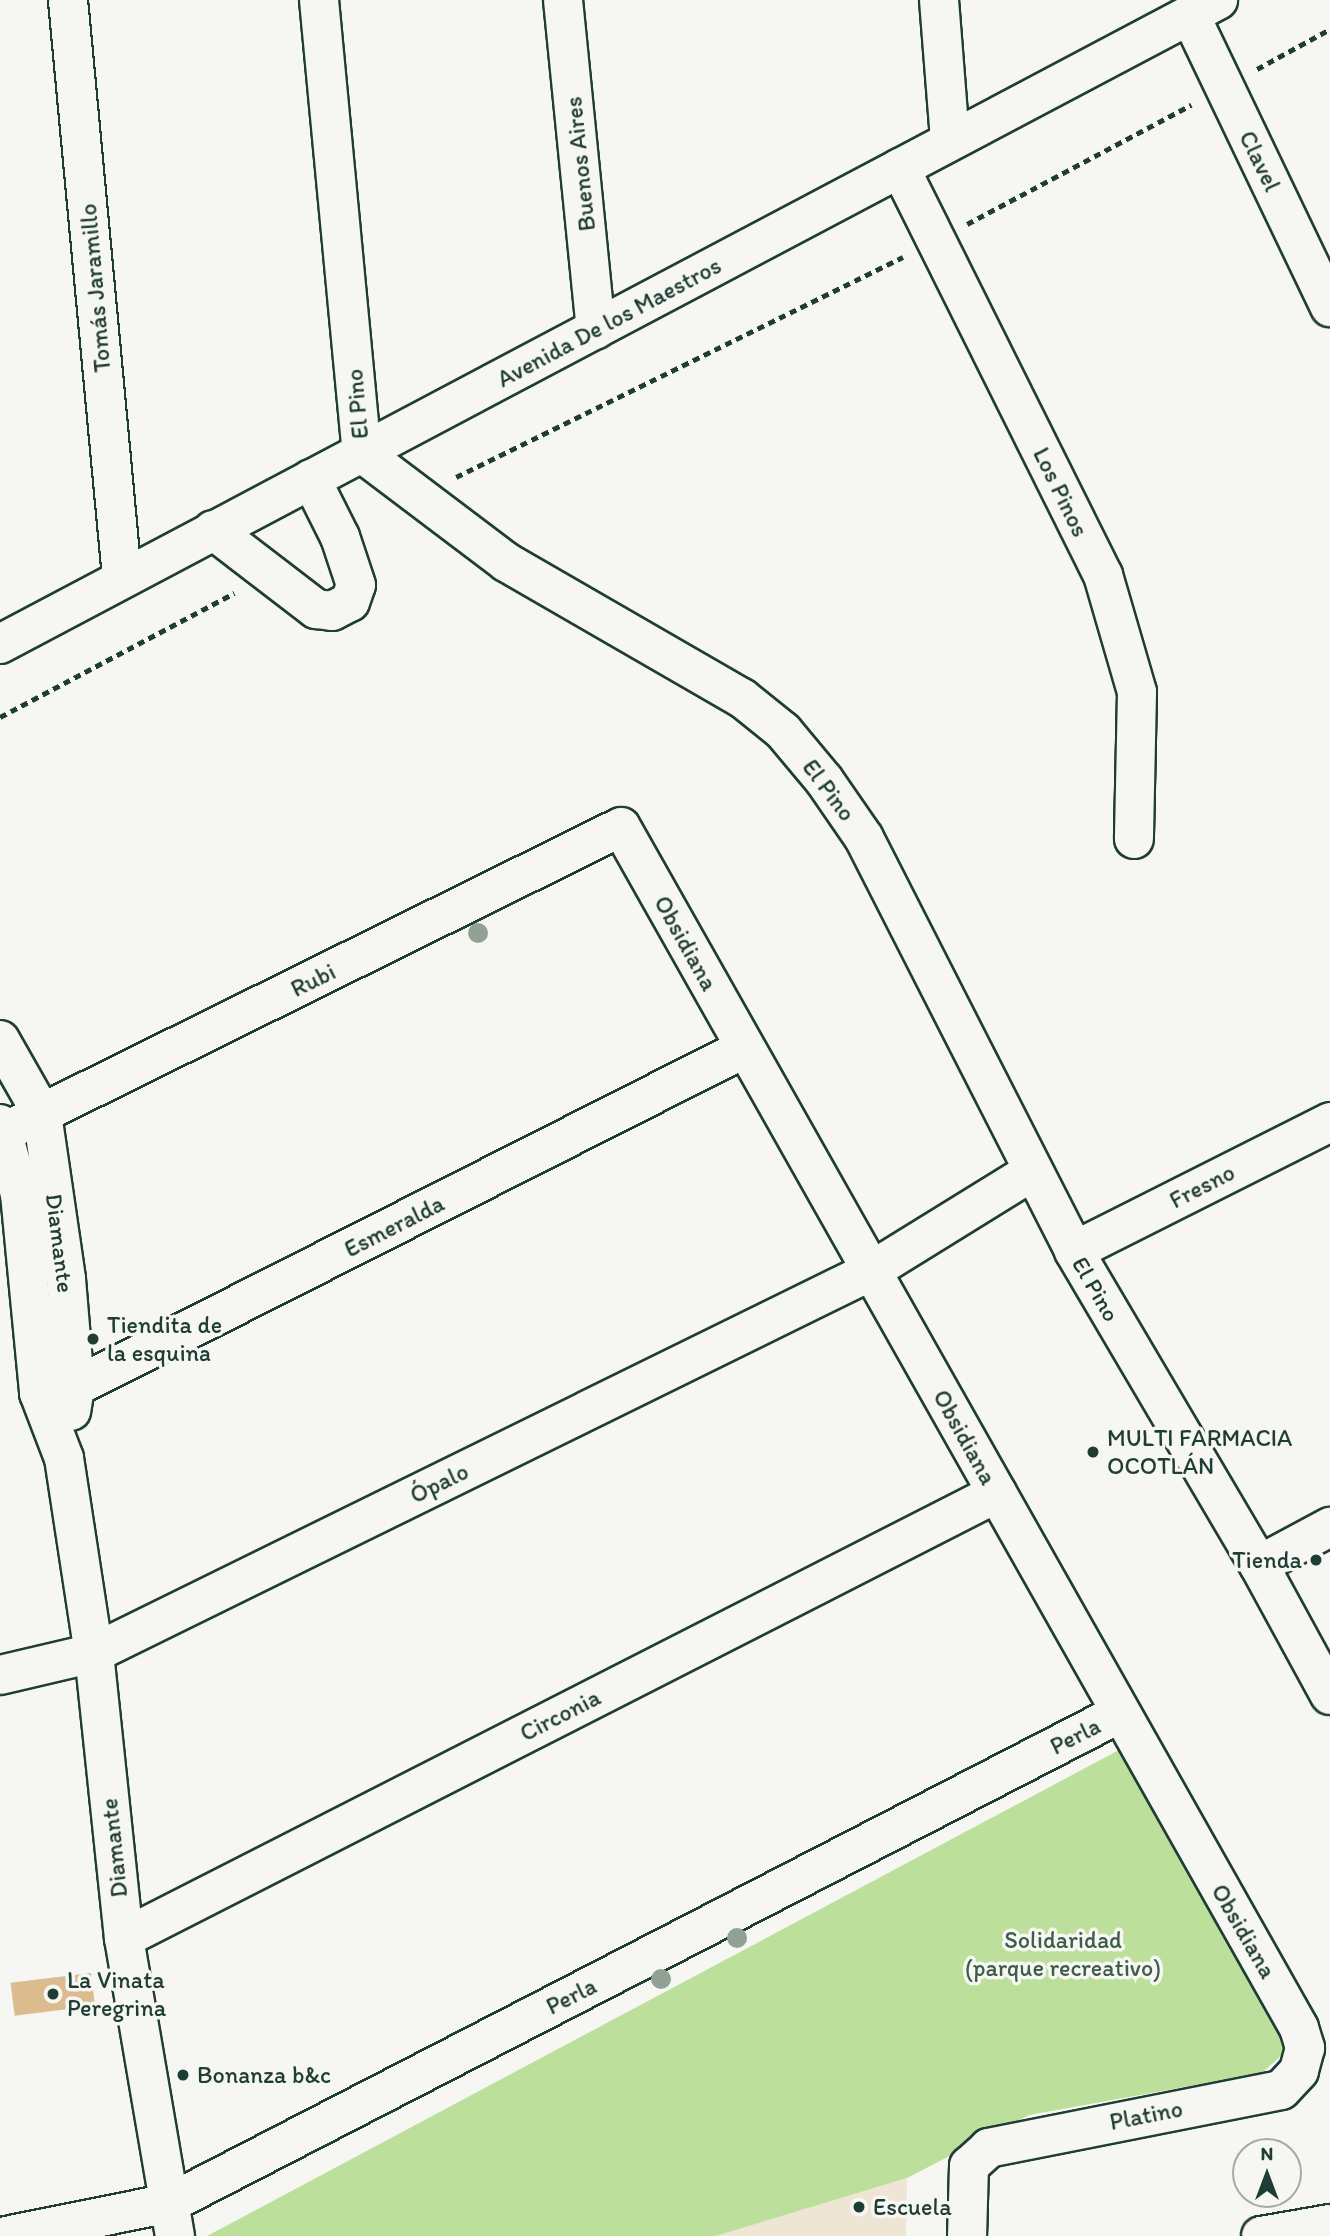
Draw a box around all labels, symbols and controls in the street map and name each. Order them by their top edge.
street label: Buenos Aires [559,95,601,233]
street label: Clavel [1233,126,1287,196]
street label: Tomás Jaramillo [73,203,117,373]
street label: Avenida De los Maestros [492,251,726,393]
street label: El Pino [340,367,374,441]
street label: Los Pinos [1027,442,1095,542]
street label: El Pino [796,753,862,827]
street label: Obsidiana [648,890,724,996]
street label: Rubi [286,957,340,1003]
street label: Fresno [1164,1157,1240,1215]
street label: Esmeralda [339,1189,449,1263]
street label: Diamante [40,1192,80,1294]
street label: El Pino [1066,1251,1126,1327]
place label: Tiendita de la esquina [107,1311,222,1367]
marker: Tiendita de la esquina [85,1331,101,1347]
street label: Obsidiana [927,1384,1003,1490]
place label: MULTI FARMACIA OCOTLÁN [1107,1424,1295,1480]
marker: MULTI FARMACIA OCOTLÁN [1085,1444,1101,1460]
street label: Ópalo [405,1457,473,1509]
place label: Tienda [1232,1546,1302,1574]
marker: Tienda [1308,1552,1324,1568]
street label: Circonia [515,1683,605,1747]
street label: Perla [1045,1711,1105,1761]
street label: Diamante [94,1797,134,1899]
street label: Obsidiana [1205,1879,1283,1983]
park label: Solidaridad (parque recreativo) [965,1926,1161,1982]
place label: La Vinata Peregrina [67,1966,166,2022]
street label: Perla [541,1971,601,2021]
marker: La Vinata Peregrina [45,1986,61,2002]
place label: Bonanza b&c [197,2061,331,2089]
marker: Bonanza b&c [175,2067,191,2083]
street label: Platino [1107,2094,1185,2136]
north arrow [1232,2138,1302,2208]
text: N [1261,2142,1273,2165]
place label: Escuela [873,2193,952,2221]
marker: Escuela [851,2199,867,2215]

